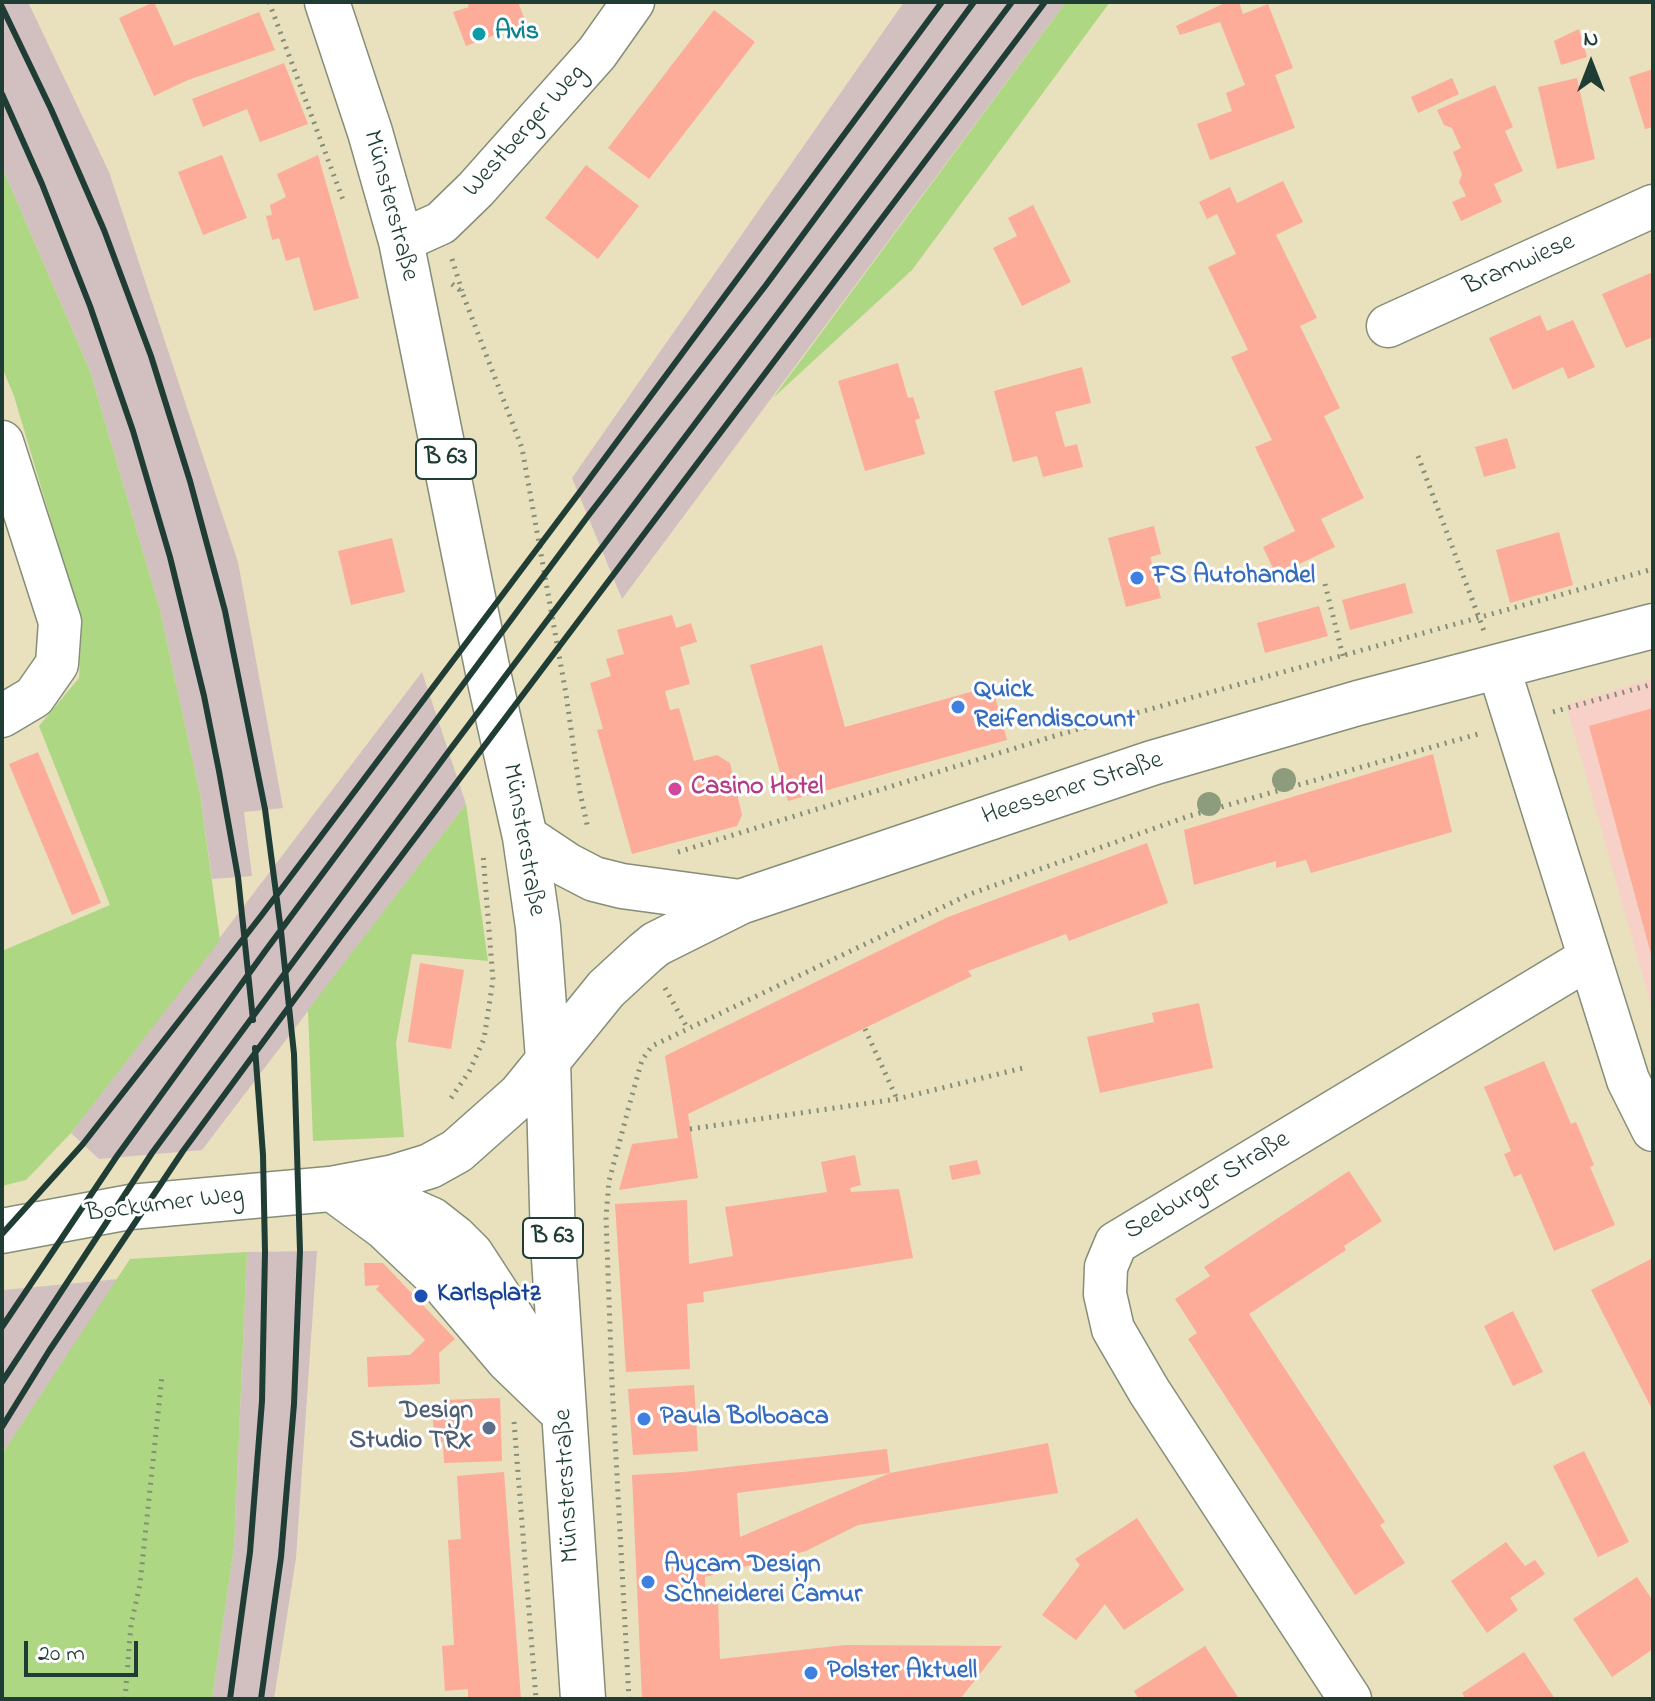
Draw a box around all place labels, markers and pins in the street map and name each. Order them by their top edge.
place label: Avis [495,18,539,50]
marker: Avis [470,25,488,43]
place label: FS Autohandel [1153,562,1315,594]
marker: FS Autohandel [1128,569,1146,587]
place label: Quick Reifendiscount [974,676,1135,738]
marker: Quick Reifendiscount [949,698,967,716]
place label: Casino Hotel [691,773,823,805]
marker: Casino Hotel [666,780,684,798]
place label: Karlsplatz [437,1280,541,1312]
marker: Karlsplatz [412,1287,430,1305]
place label: Design Studio TRX [349,1397,473,1458]
place label: Paula Bolboaca [660,1403,829,1435]
marker: Paula Bolboaca [635,1410,653,1428]
marker: Design Studio TRX [480,1419,498,1437]
place label: Aycam Design Schneiderei Camur [664,1551,862,1612]
marker: Aycam Design Schneiderei Camur [639,1573,657,1591]
place label: Polster Aktuell [827,1657,977,1689]
marker: Polster Aktuell [802,1664,820,1682]

